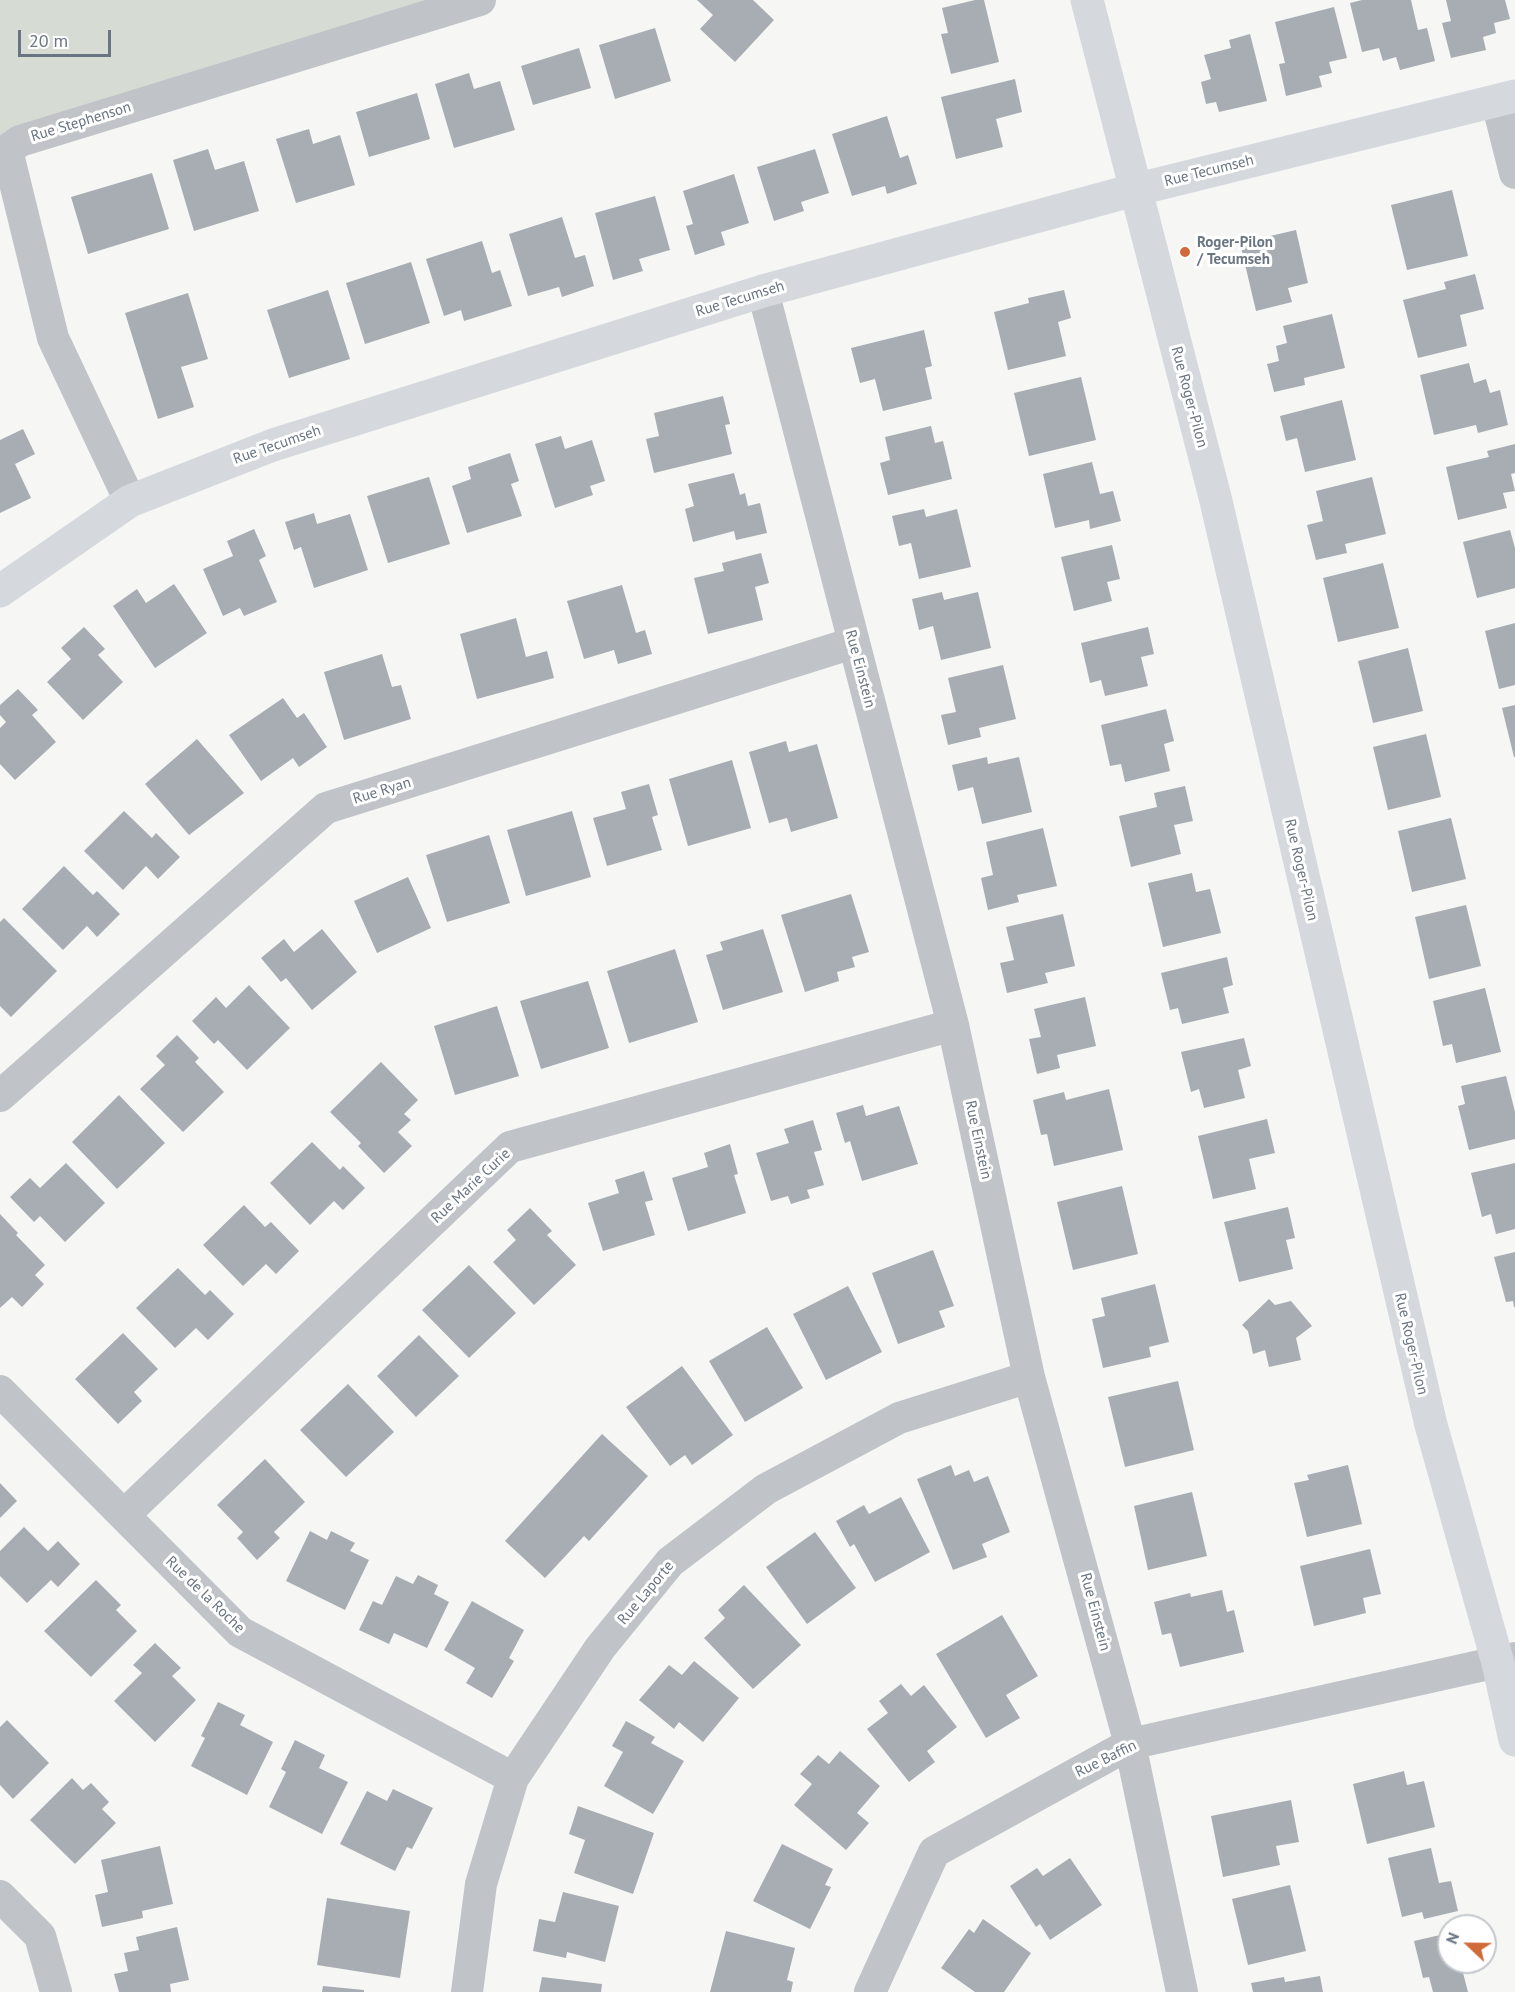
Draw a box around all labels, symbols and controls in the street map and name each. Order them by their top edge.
scale bar [21,18,114,56]
text: 20 m [29,29,68,52]
street label: Rue Stephenson [29,98,133,146]
street label: Rue Tecumseh [1162,151,1256,191]
place label: Roger-Pilon / Tecumseh [1197,234,1273,269]
marker: Roger-Pilon / Tecumseh [1178,245,1192,259]
street label: Rue Tecumseh [694,277,786,321]
street label: Rue Roger-Pilon [1167,344,1211,450]
street label: Rue Tecumseh [231,422,323,468]
street label: Rue Einstein [841,628,879,710]
street label: Rue Ryan [351,774,413,808]
street label: Rue Roger-Pilon [1281,817,1321,923]
street label: Rue Einstein [961,1099,995,1181]
street label: Rue Marie Curie [428,1145,514,1227]
street label: Rue Roger-Pilon [1391,1291,1431,1397]
street label: Rue de la Roche [162,1553,248,1637]
street label: Rue Laporte [614,1557,678,1629]
street label: Rue Einstein [1076,1571,1114,1653]
street label: Rue Baffin [1072,1736,1140,1782]
north arrow [1437,1914,1497,1974]
text: N [1441,1929,1463,1947]

